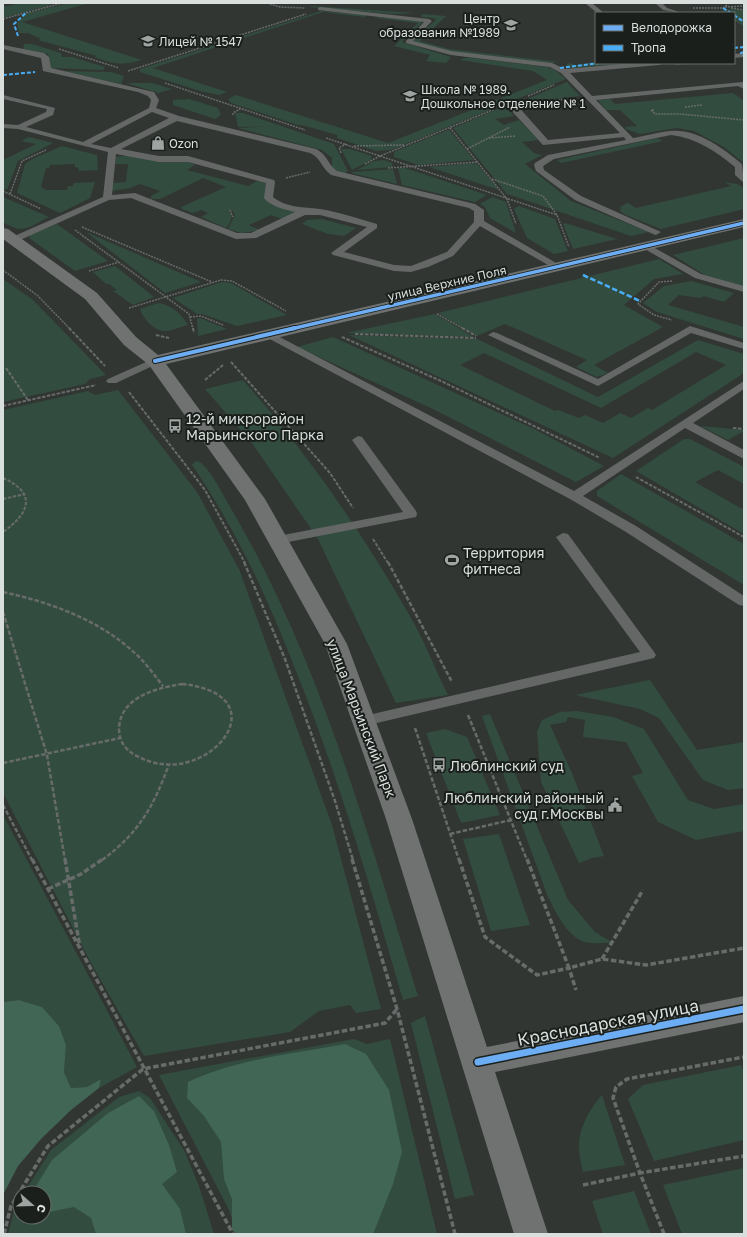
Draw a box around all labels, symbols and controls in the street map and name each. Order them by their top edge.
place label: Центр образования №1989 [379,11,500,40]
legend [595,12,735,64]
school or university icon: Центр образования №1989 [503,17,519,33]
text: Велодорожка [631,20,712,35]
school or university icon: Лицей № 1547 [140,33,156,49]
place label: Лицей № 1547 [159,34,242,49]
text: Тропа [631,40,666,55]
place label: Школа № 1989. Дошкольное отделение № 1 [421,82,585,111]
school or university icon: Школа № 1989. Дошкольное отделение № 1 [402,88,418,104]
shop icon: Ozon [150,135,166,151]
place label: Ozon [169,136,198,151]
street label: улица Верхние Поля [386,262,508,304]
place label: 12-й микрорайон Марьинского Парка [186,410,324,443]
bus stop icon: 12-й микрорайон Марьинского Парка [167,418,183,434]
place label: Территория фитнеса [463,544,545,577]
sports icon: Территория фитнеса [444,552,460,568]
street label: улица Марьинский Парк [324,636,400,800]
bus stop icon: Люблинский суд [431,757,447,773]
place label: Люблинский суд [450,757,564,774]
place label: Люблинский районный суд г.Москвы [444,789,604,822]
public building icon: Люблинский районный суд г.Москвы [607,797,623,813]
street label: Краснодарская улица [516,994,700,1050]
north arrow [12,1185,52,1225]
text: С [34,1203,49,1215]

